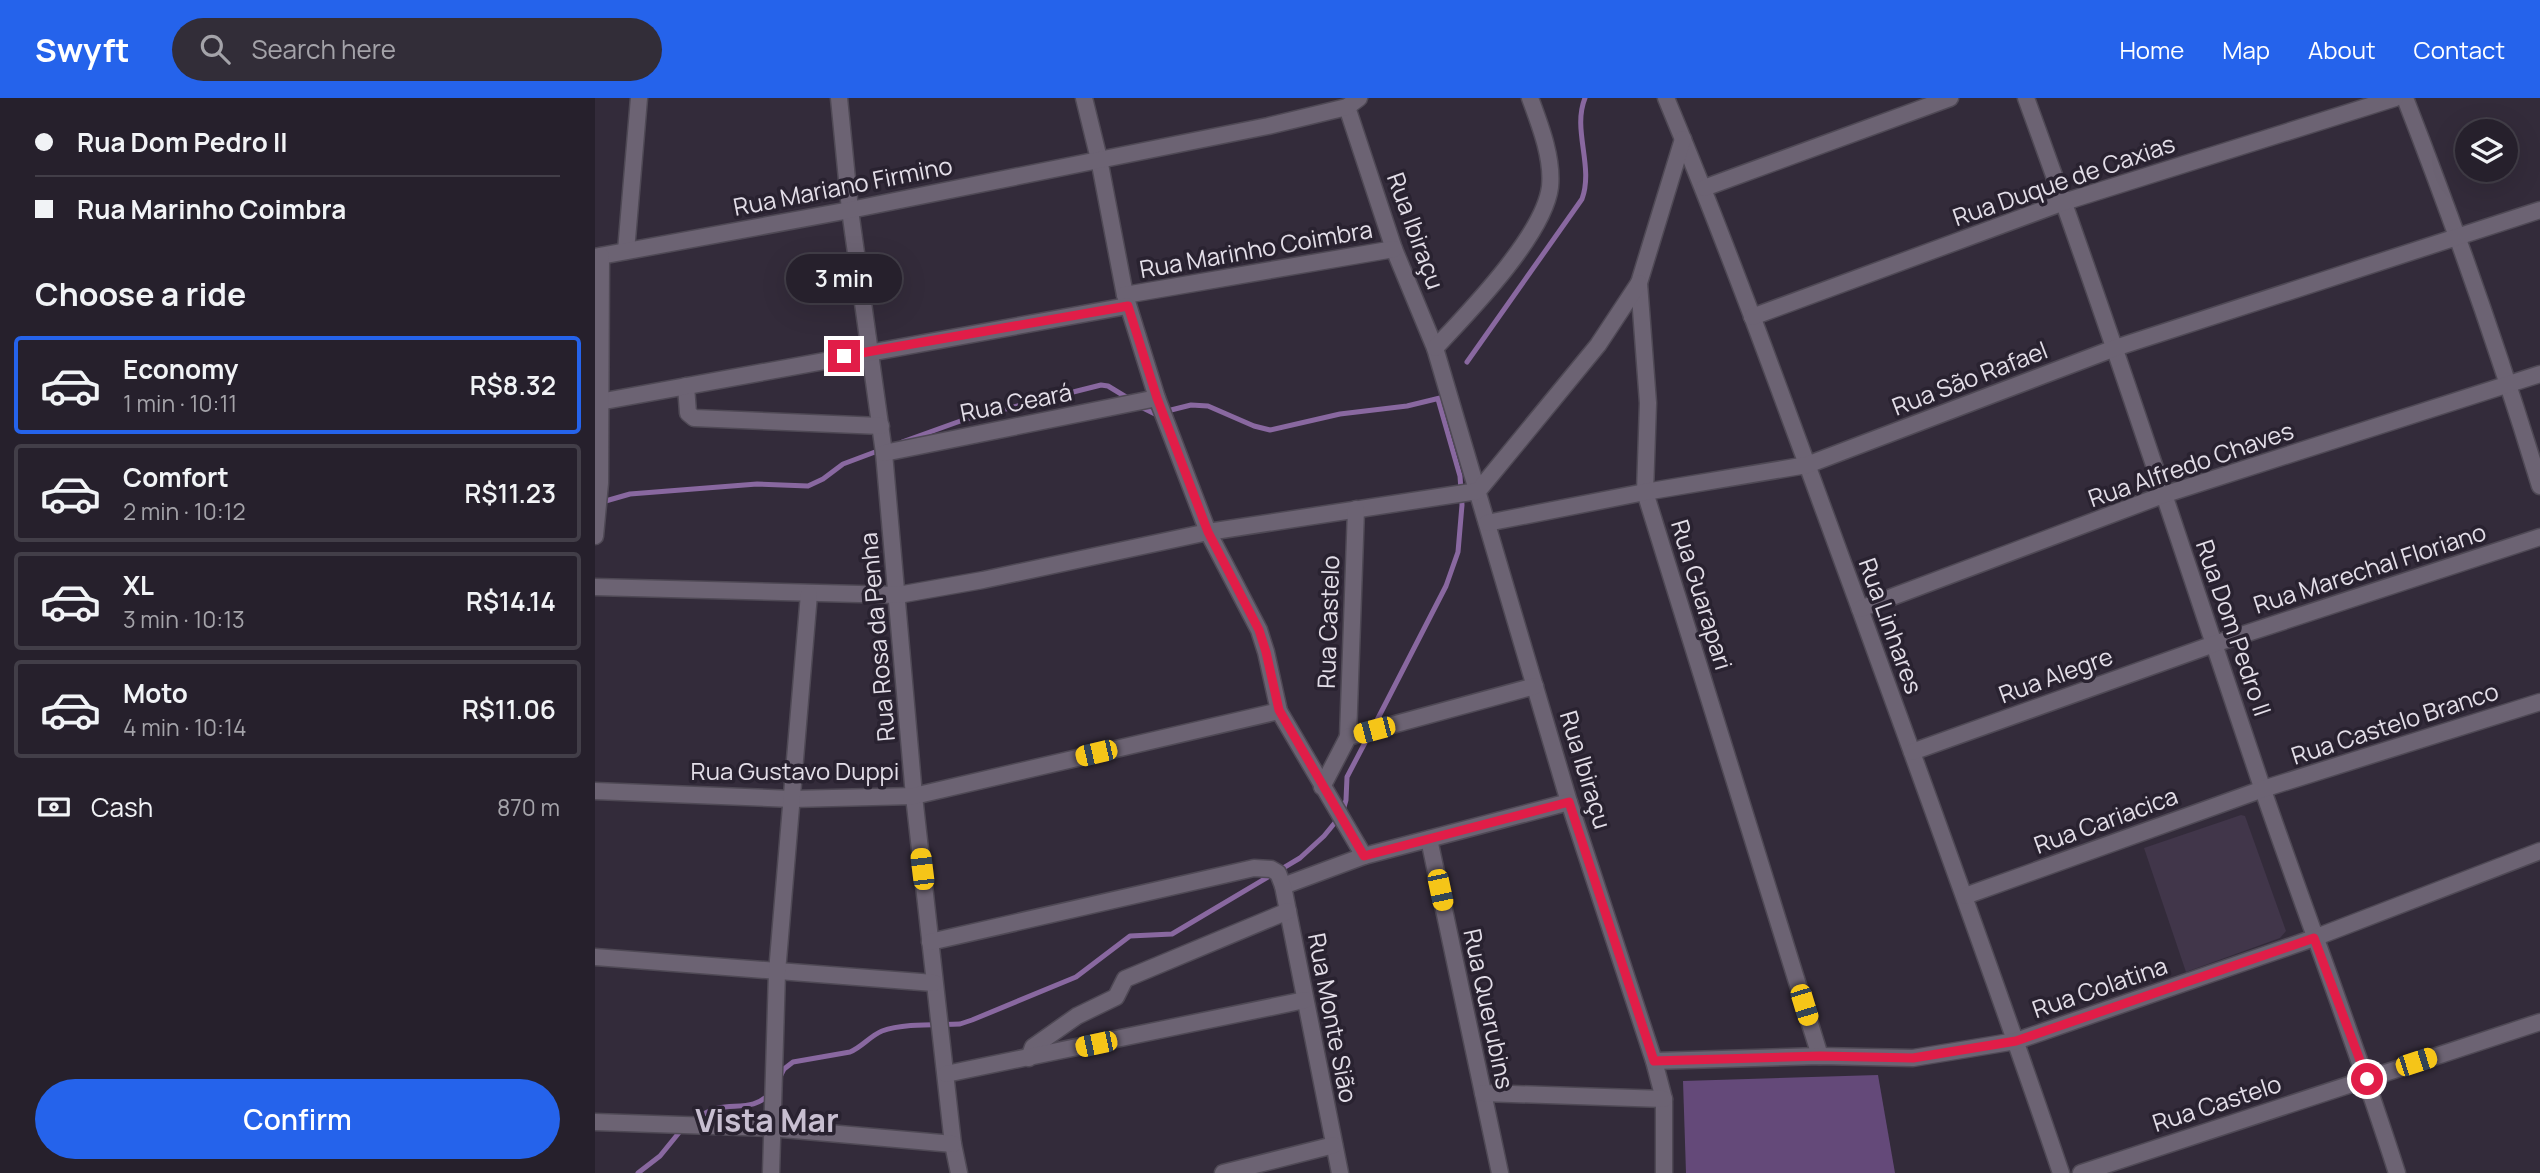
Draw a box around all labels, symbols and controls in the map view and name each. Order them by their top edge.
search box [172,18,662,81]
text: Swyft [35,27,130,72]
icon: search [196,30,234,68]
text: Search here [252,31,396,67]
text: Home [2119,33,2184,66]
text: Map [2222,33,2270,66]
text: About [2308,33,2376,66]
text: Contact [2414,33,2505,66]
map controls [2455,119,2518,182]
button: layers [2455,119,2518,182]
text: Rua Dom Pedro II [77,124,288,160]
street label: Rua Duque de Caxias [1948,126,2179,233]
street label: Rua Mariano Firmino [730,148,955,223]
street label: Rua Ibiraçu [1380,168,1453,293]
text: Rua Marinho Coimbra [77,191,346,227]
street label: Rua Marinho Coimbra [1137,212,1375,285]
callout: 3 min [786,254,902,303]
text: 3 min [815,262,873,294]
text: Choose a ride [35,272,246,316]
street label: Rua São Rafael [1887,333,2052,422]
route end [828,340,860,372]
text: Economy [123,351,238,387]
icon: car [39,354,102,417]
text: R$8.32 [470,367,556,403]
street label: Rua Ceará [957,375,1074,429]
text: 1 min · 10:11 [123,387,237,419]
street label: Rua Alfredo Chaves [2083,413,2298,514]
text: Comfort [123,459,229,495]
icon: car [39,462,102,525]
text: R$11.23 [465,475,556,511]
text: 2 min · 10:12 [123,495,246,527]
street label: Rua Marechal Floriano [2249,514,2490,621]
street label: Rua Guarapari [1664,515,1741,674]
street label: Rua Rosa da Penha [851,531,902,743]
street label: Rua Dom Pedro II [2189,535,2280,720]
street label: Rua Linhares [1852,553,1931,698]
street label: Rua Castelo [1309,555,1346,689]
text: XL [123,567,154,603]
icon: car [39,570,102,633]
text: R$14.14 [466,583,556,619]
text: 3 min · 10:13 [123,603,245,635]
street label: Rua Alegre [1994,639,2117,710]
street label: Rua Castelo Branco [2287,674,2502,772]
text: Moto [123,675,188,711]
icon: car [39,678,102,741]
text: R$11.06 [462,691,556,727]
street label: Rua Ibiraçu [1553,706,1620,833]
text: 4 min · 10:14 [123,711,247,743]
car [1351,714,1398,746]
car [1074,738,1119,768]
street label: Rua Gustavo Duppi [691,754,899,787]
street label: Rua Cariacica [2029,778,2182,861]
icon: cash [35,788,73,826]
text: Cash [91,789,153,825]
text: 870 m [497,791,560,823]
car [910,847,935,891]
car [1426,867,1455,913]
street label: Rua Querubins [1456,926,1523,1092]
street label: Rua Monte Sião [1301,930,1366,1105]
street label: Rua Colatina [2028,948,2171,1025]
car [1788,982,1821,1028]
car [1074,1029,1119,1059]
car [2393,1046,2440,1078]
route start [2351,1063,2383,1095]
street label: Rua Castelo [2148,1066,2285,1139]
button: Confirm [35,1079,560,1159]
district label: Vista Mar [695,1098,839,1142]

